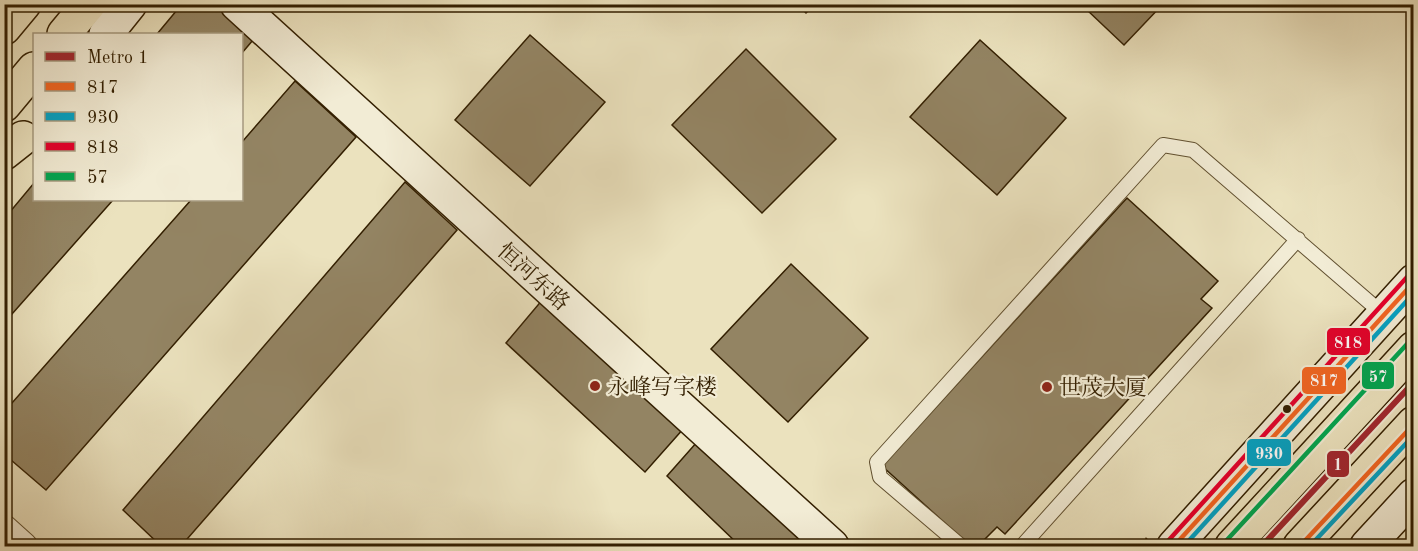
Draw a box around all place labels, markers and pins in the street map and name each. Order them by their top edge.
place label: 永峰写字楼 [607,375,717,399]
place label: 世茂大厦 [1059,376,1147,400]
marker: 永峰写字楼 [588,379,602,393]
marker: 世茂大厦 [1040,380,1054,394]
unlabelled marker [1281,403,1293,415]

